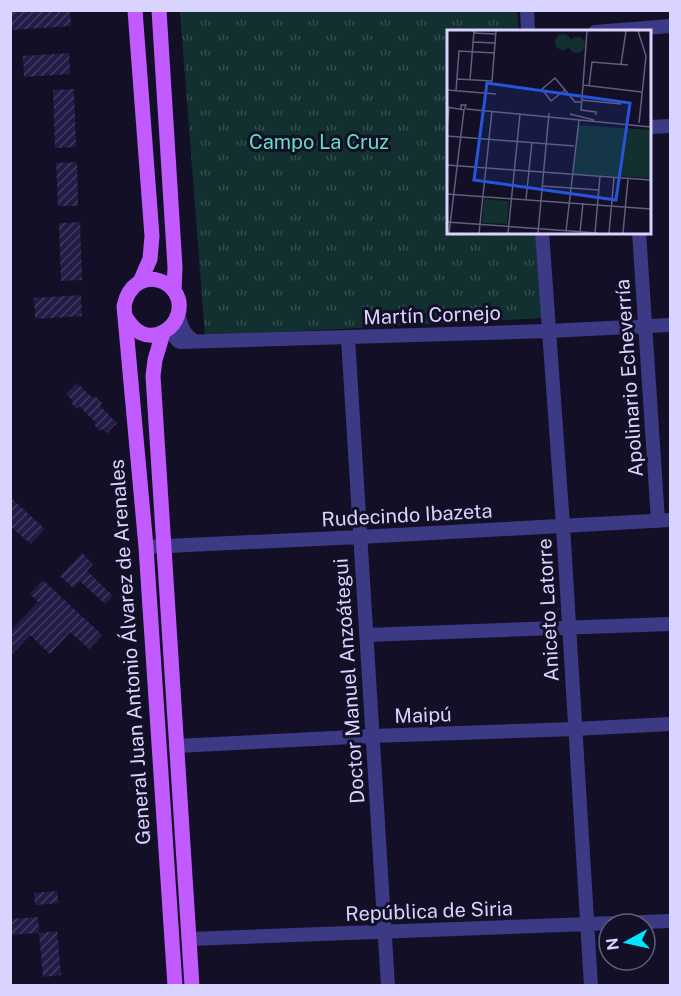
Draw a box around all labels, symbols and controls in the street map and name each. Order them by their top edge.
inset map [447,30,651,234]
park label: Campo La Cruz [249,130,389,154]
street label: Apolinario Echeverría [610,278,648,478]
street label: Martín Cornejo [363,301,501,329]
street label: General Juan Antonio Álvarez de Arenales [104,459,155,846]
street label: Rudecindo Ibazeta [321,499,493,531]
street label: Aniceto Latorre [532,538,564,682]
street label: Doctor Manuel Anzoátegui [328,558,370,804]
street label: Maipú [394,702,452,728]
street label: República de Siria [345,896,513,926]
north arrow [597,912,657,972]
text: N [602,936,623,952]

